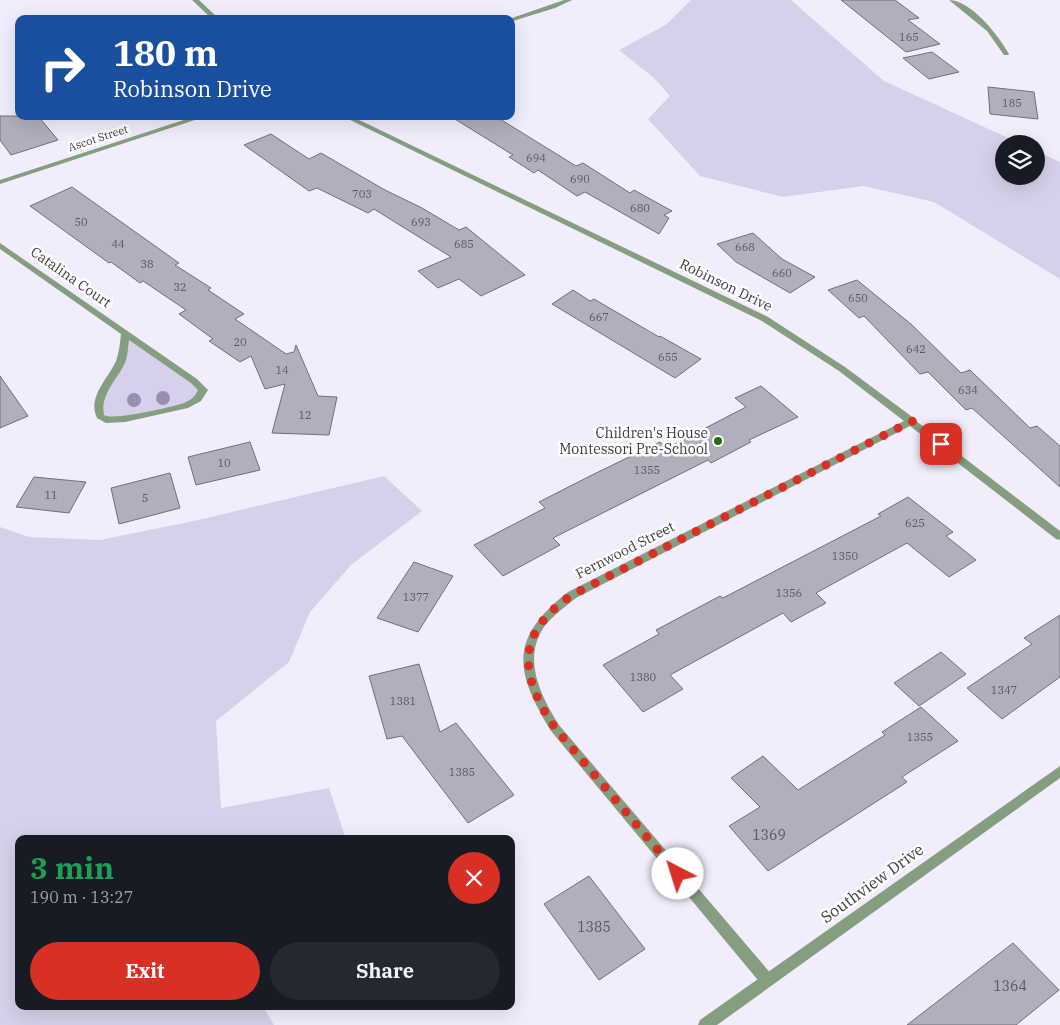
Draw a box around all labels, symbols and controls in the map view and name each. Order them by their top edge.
text: 180 m [113,30,218,76]
house number: 165 [899,30,919,44]
icon: right [30,35,95,100]
text: Robinson Drive [113,74,272,103]
house number: 185 [1002,96,1022,110]
street label: Ascot Street [66,122,130,154]
map controls [995,135,1045,185]
button: layers [995,135,1045,185]
house number: 694 [526,151,546,165]
house number: 690 [570,172,590,186]
house number: 703 [352,187,372,201]
house number: 680 [630,201,650,215]
house number: 50 [74,215,88,229]
house number: 693 [411,215,431,229]
house number: 44 [111,237,125,251]
house number: 685 [454,237,474,251]
house number: 668 [735,240,755,254]
street label: Catalina Court [27,243,115,311]
street label: Robinson Drive [677,255,775,315]
house number: 38 [140,257,154,271]
house number: 660 [772,266,792,280]
house number: 32 [173,280,187,294]
house number: 650 [848,291,868,305]
house number: 667 [589,310,609,324]
house number: 20 [233,335,247,349]
house number: 642 [906,342,926,356]
house number: 655 [658,350,678,364]
house number: 14 [275,363,289,377]
house number: 634 [958,383,978,397]
house number: 12 [298,408,312,422]
pin [920,423,962,465]
place label: Children's House Montessori Pre-School [559,424,708,458]
icon: arrive [927,430,955,458]
marker: Children's House Montessori Pre-School [712,435,724,447]
house number: 10 [217,456,231,470]
house number: 1355 [634,463,660,477]
house number: 11 [44,488,58,502]
house number: 5 [142,491,148,505]
house number: 625 [905,516,925,530]
street label: Fernwood Street [573,517,678,583]
house number: 1350 [832,549,859,563]
house number: 1356 [776,586,802,600]
house number: 1377 [403,590,429,604]
house number: 1380 [630,670,657,684]
house number: 1347 [991,683,1017,697]
house number: 1381 [390,694,416,708]
house number: 1355 [907,730,933,744]
house number: 1385 [449,765,475,779]
house number: 1369 [752,826,786,844]
street label: Southview Drive [817,839,927,927]
position arrow [651,847,703,899]
text: 3 min [30,848,114,887]
button: close [448,852,500,904]
text: 190 m · 13:27 [30,887,133,907]
house number: 1385 [577,918,611,936]
button: Exit [30,942,260,1000]
button: Share [270,942,500,1000]
house number: 1364 [993,977,1027,995]

